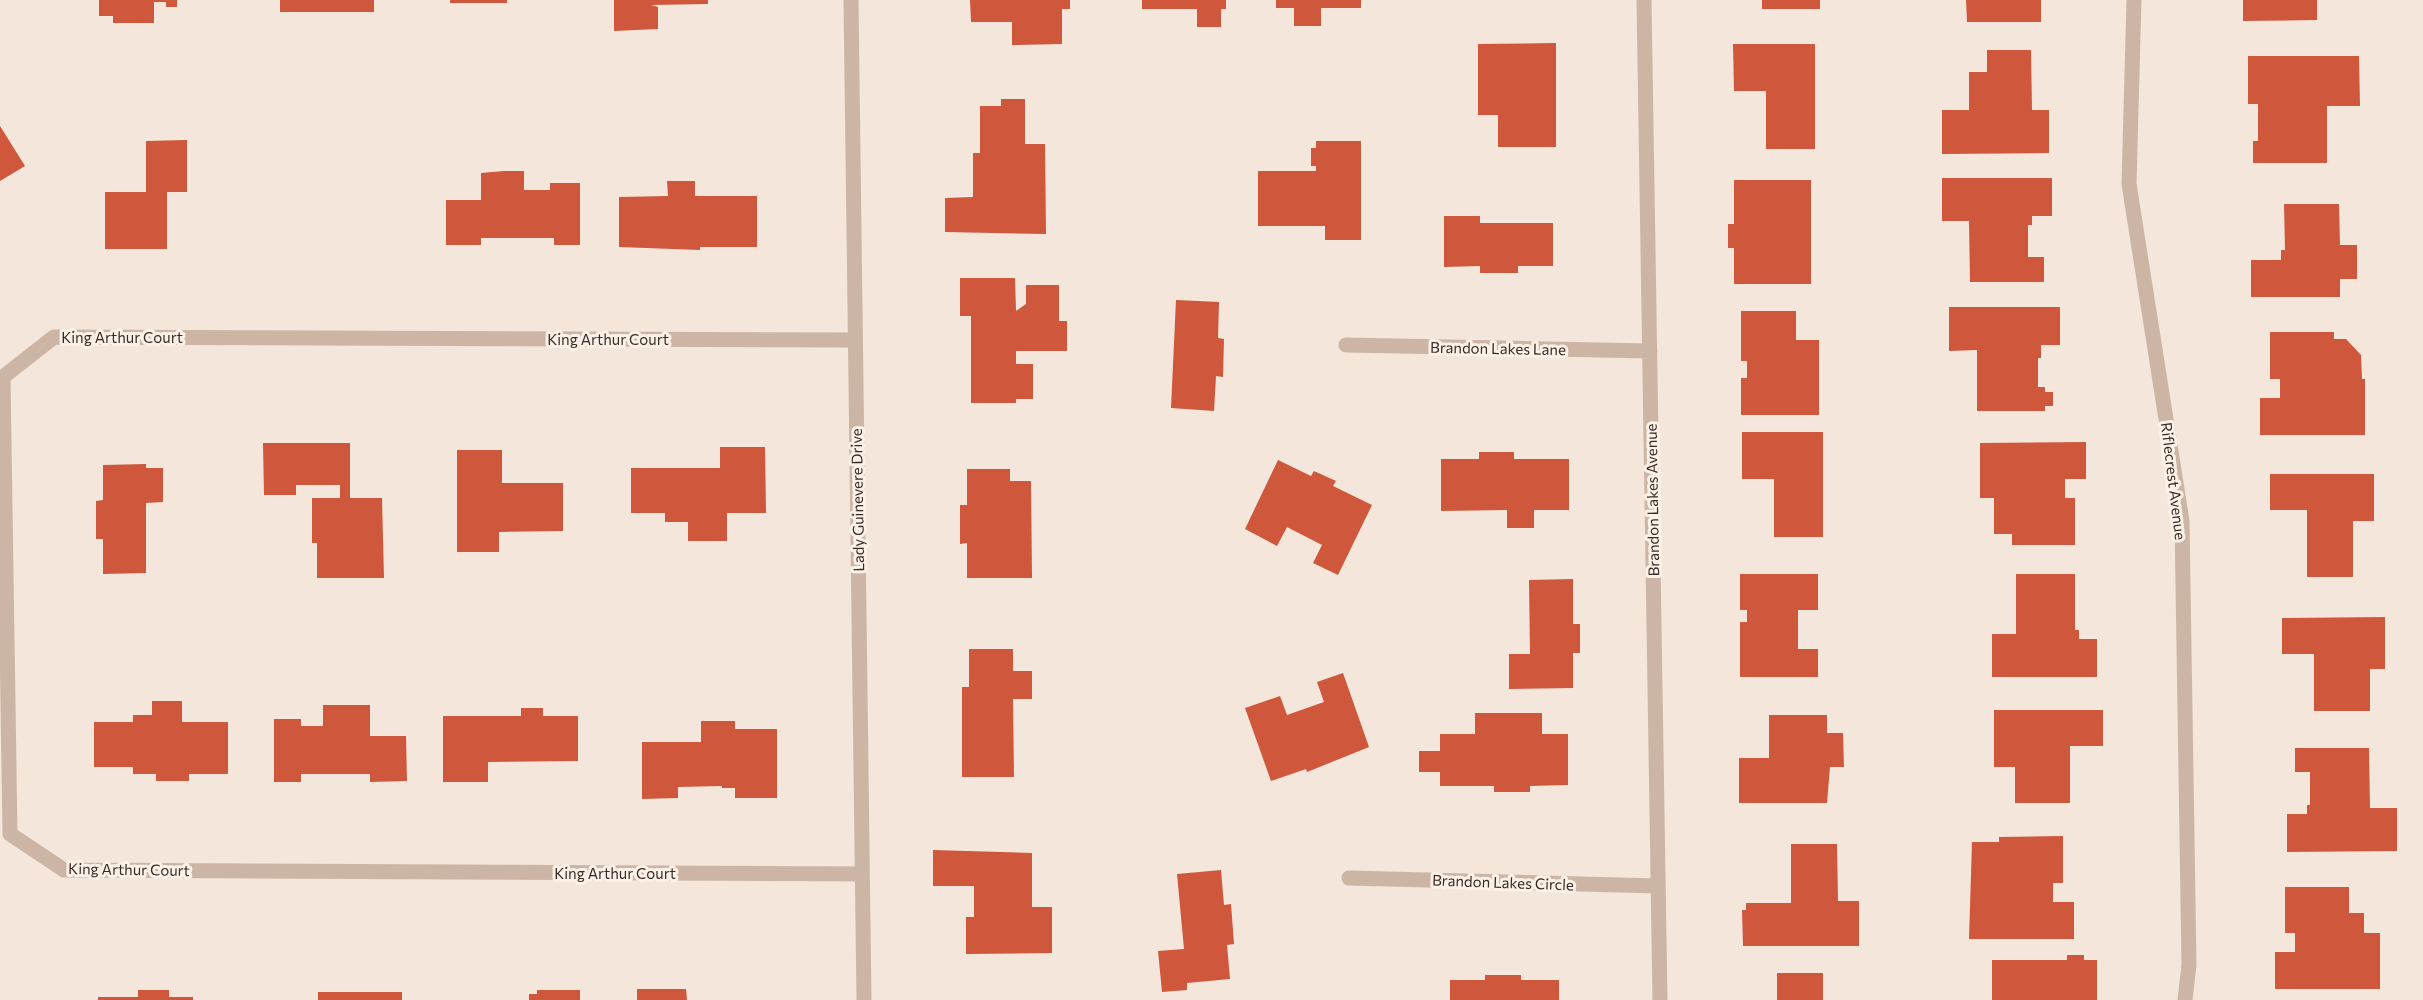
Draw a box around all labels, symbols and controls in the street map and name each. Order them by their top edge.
street label: King Arthur Court [61,328,183,346]
street label: King Arthur Court [547,330,669,348]
street label: Brandon Lakes Lane [1430,338,1566,358]
street label: Riflecrest Avenue [2158,421,2190,541]
street label: Brandon Lakes Avenue [1642,423,1662,577]
street label: Lady Guinevere Drive [847,428,867,572]
street label: King Arthur Court [68,859,190,879]
street label: King Arthur Court [554,864,676,882]
street label: Brandon Lakes Circle [1432,871,1574,893]

